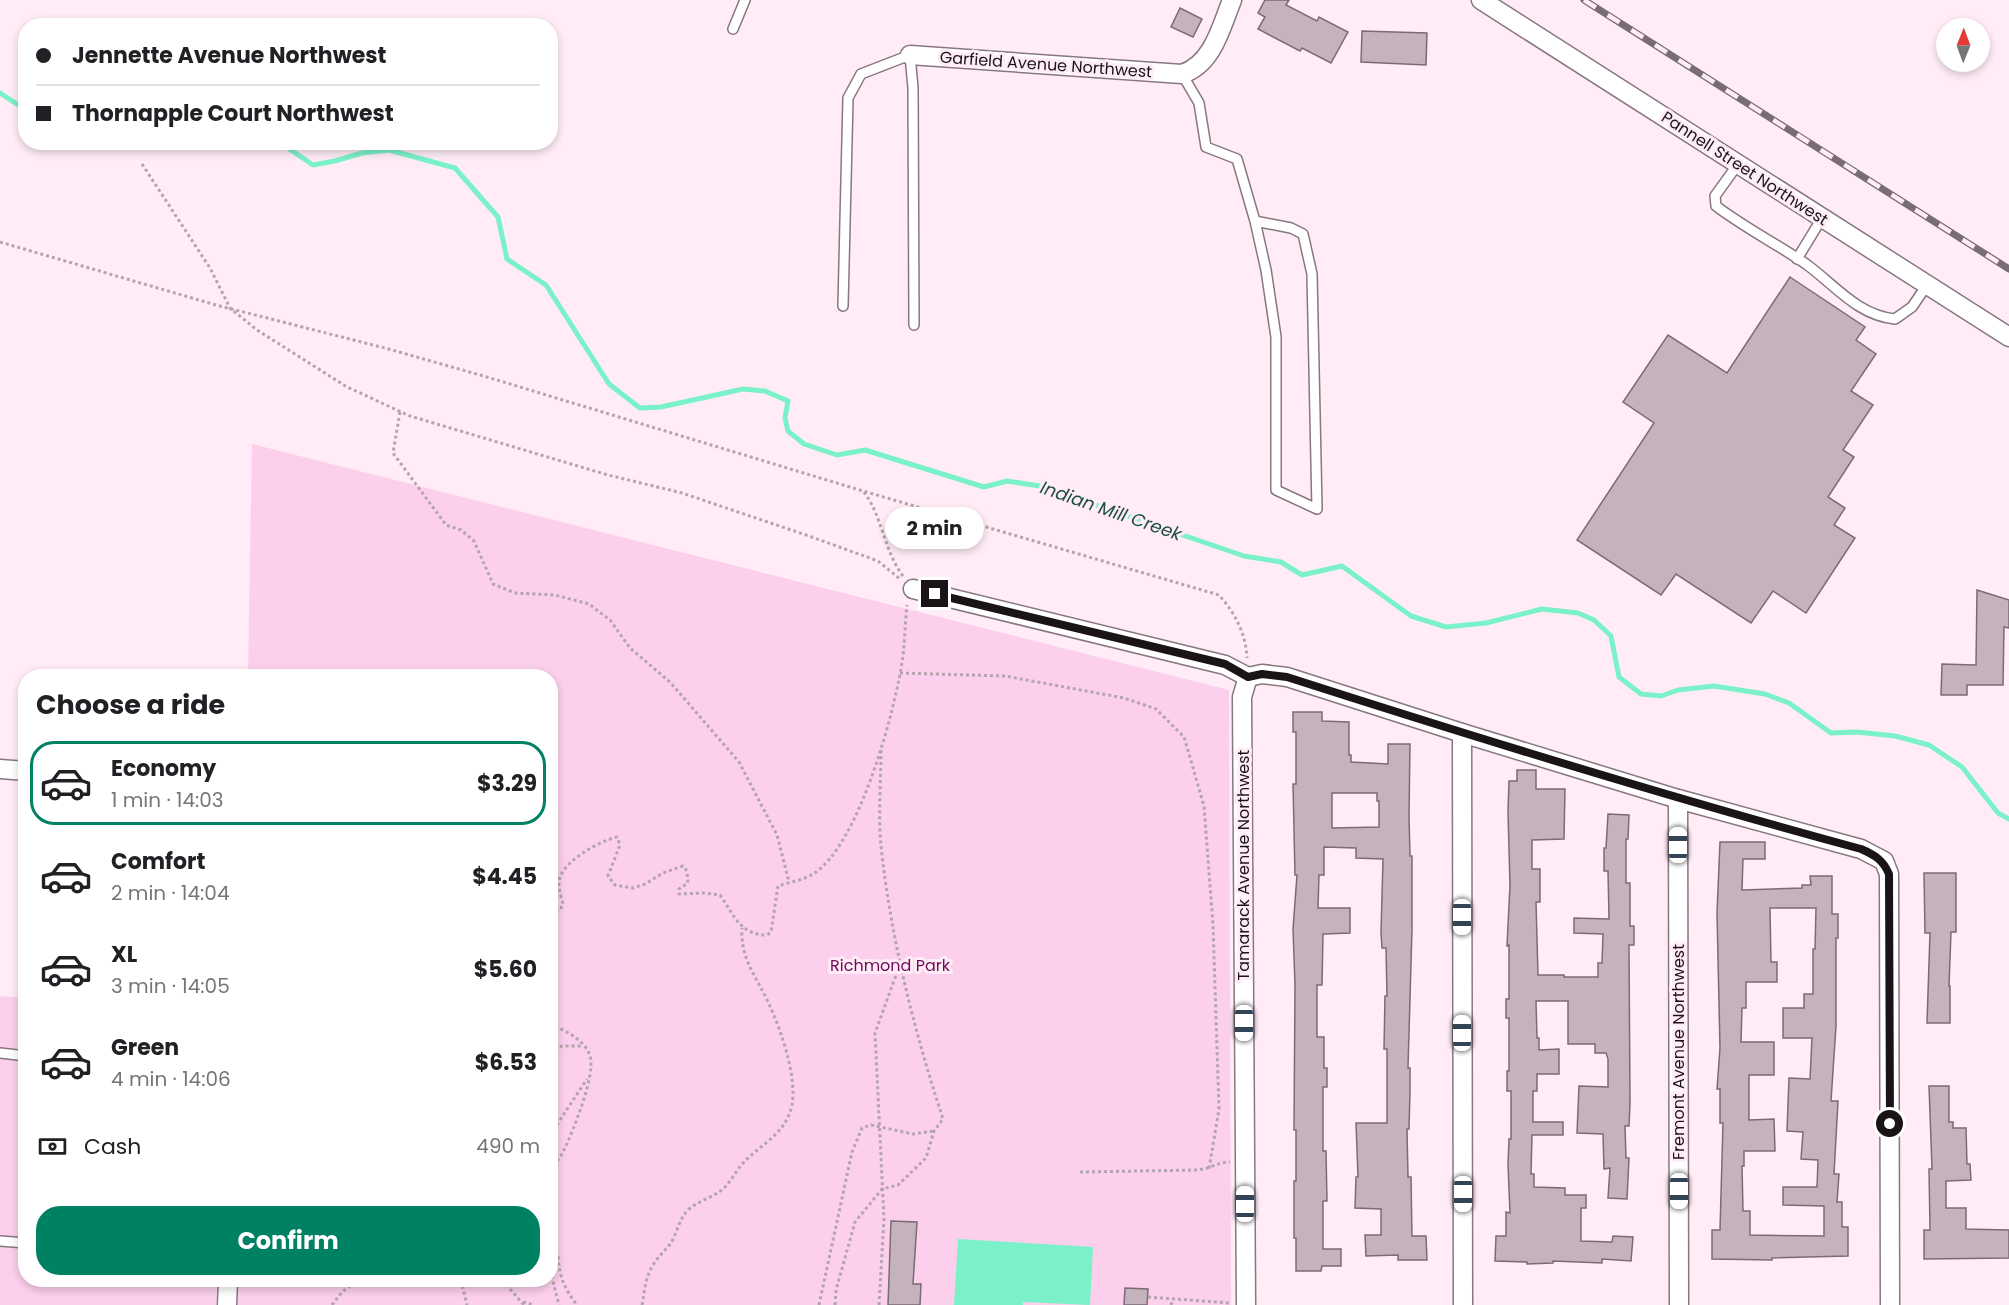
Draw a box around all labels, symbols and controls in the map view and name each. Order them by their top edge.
north arrow [1936,18,1990,72]
map controls [1936,18,1990,72]
text: Jennette Avenue Northwest [72,40,387,71]
street label: Garfield Avenue Northwest [939,46,1153,83]
text: Thornapple Court Northwest [72,98,394,129]
street label: Pannell Street Northwest [1657,106,1833,231]
water label: Indian Mill Creek [1037,475,1186,547]
callout: 2 min [886,507,984,549]
text: 2 min [906,514,963,542]
route end [921,580,948,607]
text: Choose a ride [36,686,225,723]
street label: Tamarack Avenue Northwest [1232,749,1255,980]
text: Economy [111,753,216,784]
icon: car [39,756,93,810]
text: $3.29 [477,768,537,799]
text: 1 min · 14:03 [111,786,224,814]
car [1669,827,1687,863]
text: Comfort [111,846,205,877]
icon: car [39,849,93,903]
text: $4.45 [472,861,537,892]
text: 2 min · 14:04 [111,879,229,907]
car [1453,899,1471,935]
text: XL [111,939,137,970]
icon: car [39,942,93,996]
street label: Fremont Avenue Northwest [1667,944,1690,1160]
text: $5.60 [474,954,537,985]
park label: Richmond Park [830,954,951,977]
text: 3 min · 14:05 [111,972,230,1000]
car [1235,1005,1253,1041]
car [1453,1015,1471,1051]
text: Green [111,1032,179,1063]
icon: car [39,1035,93,1089]
text: $6.53 [475,1047,537,1078]
text: 4 min · 14:06 [111,1065,231,1093]
route start [1876,1110,1903,1137]
icon: cash [36,1130,69,1163]
text: Cash [84,1131,141,1162]
text: 490 m [476,1132,540,1160]
car [1670,1173,1688,1209]
car [1454,1176,1472,1212]
car [1236,1186,1254,1222]
button: Confirm [36,1206,540,1275]

